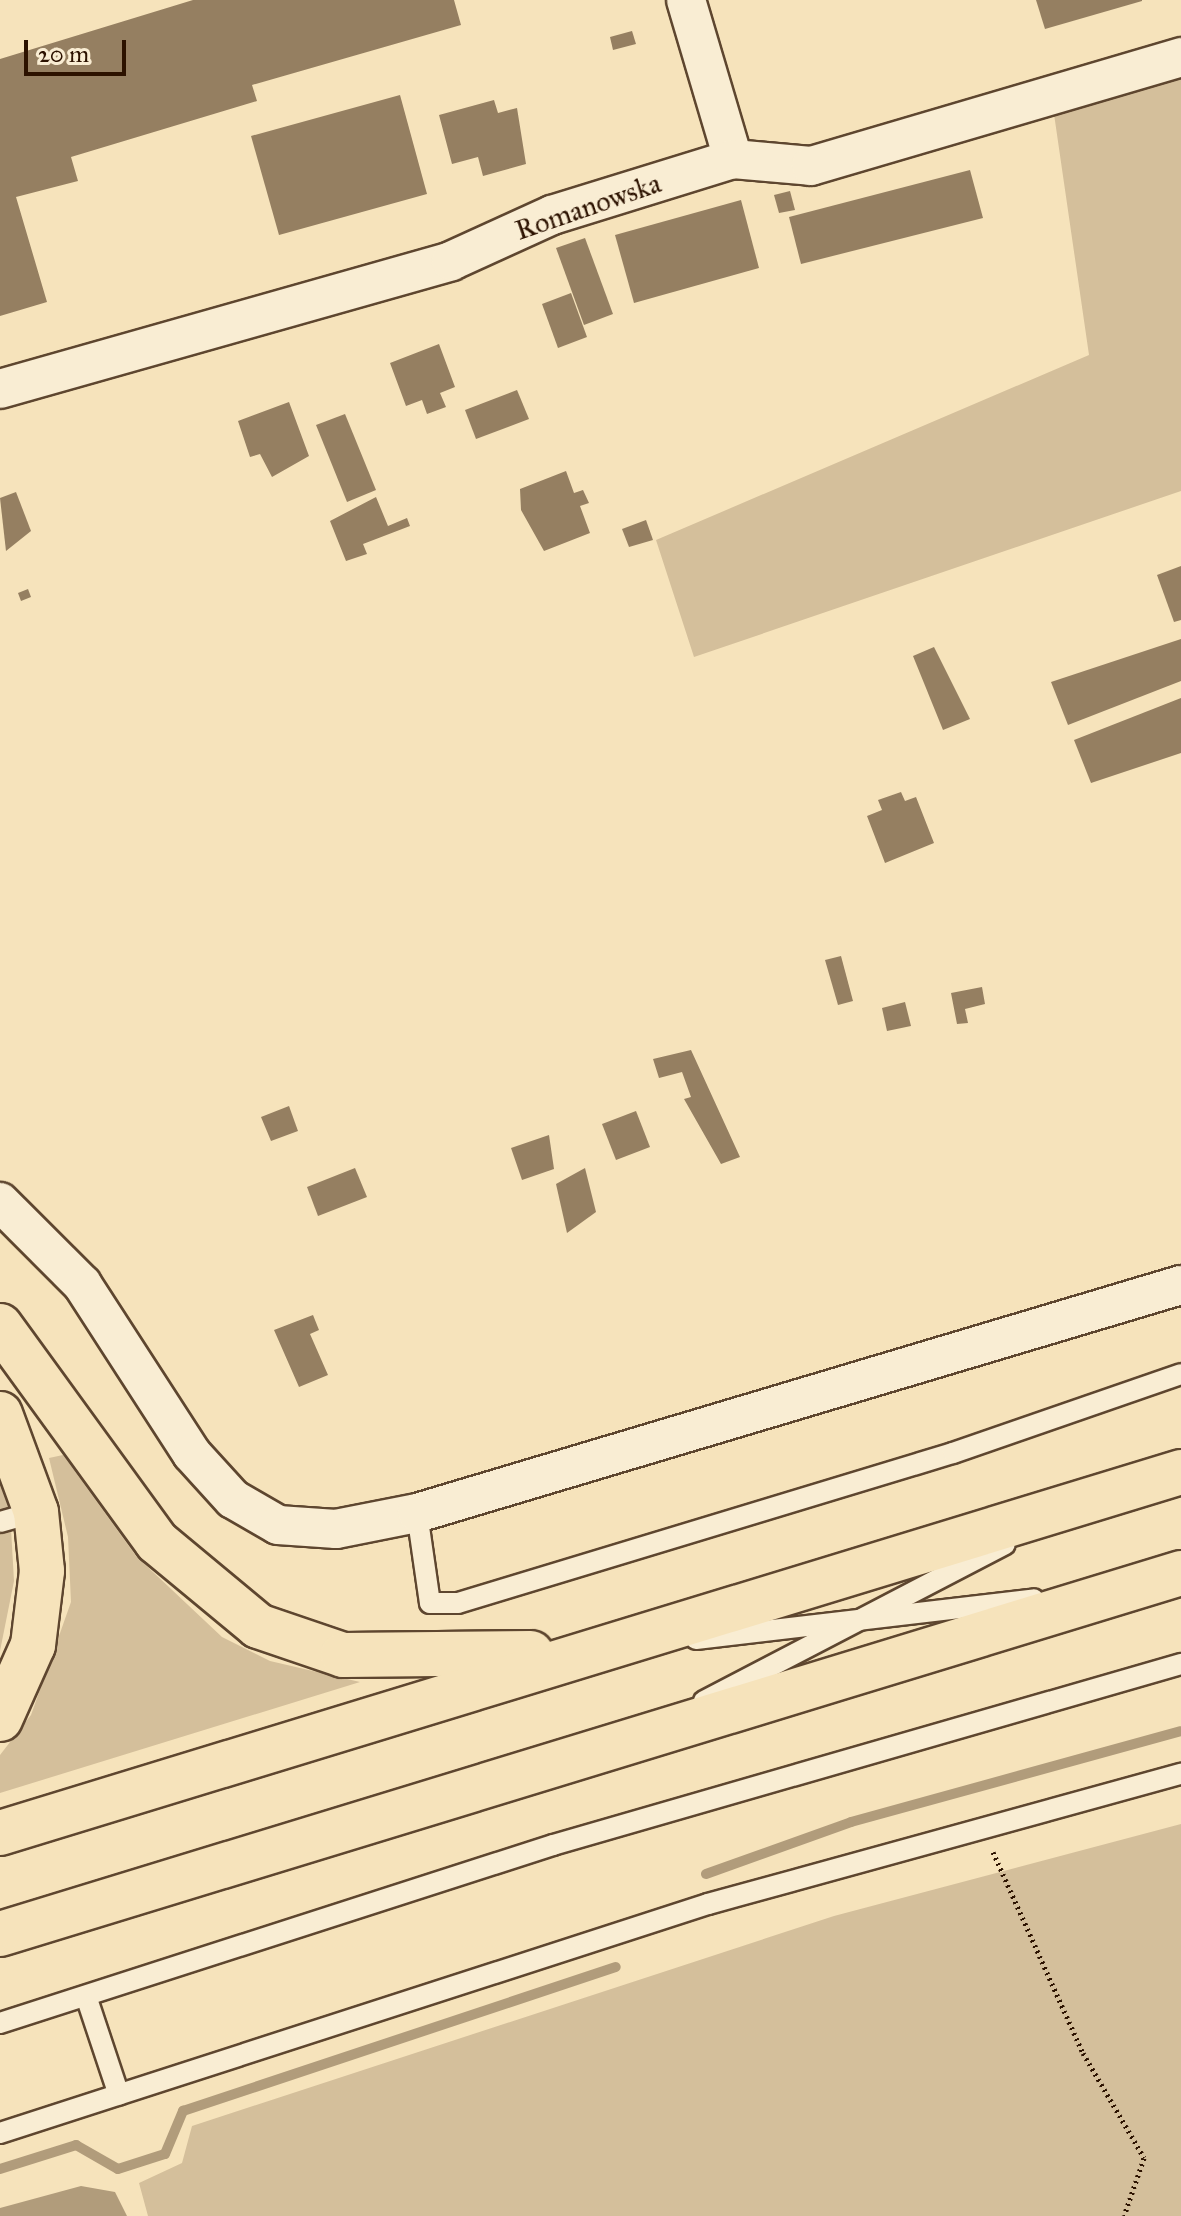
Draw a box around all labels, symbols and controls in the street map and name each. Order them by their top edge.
scale bar [28,24,130,74]
text: 20 m [38,39,89,69]
street label: Romanowska [511,166,665,248]

